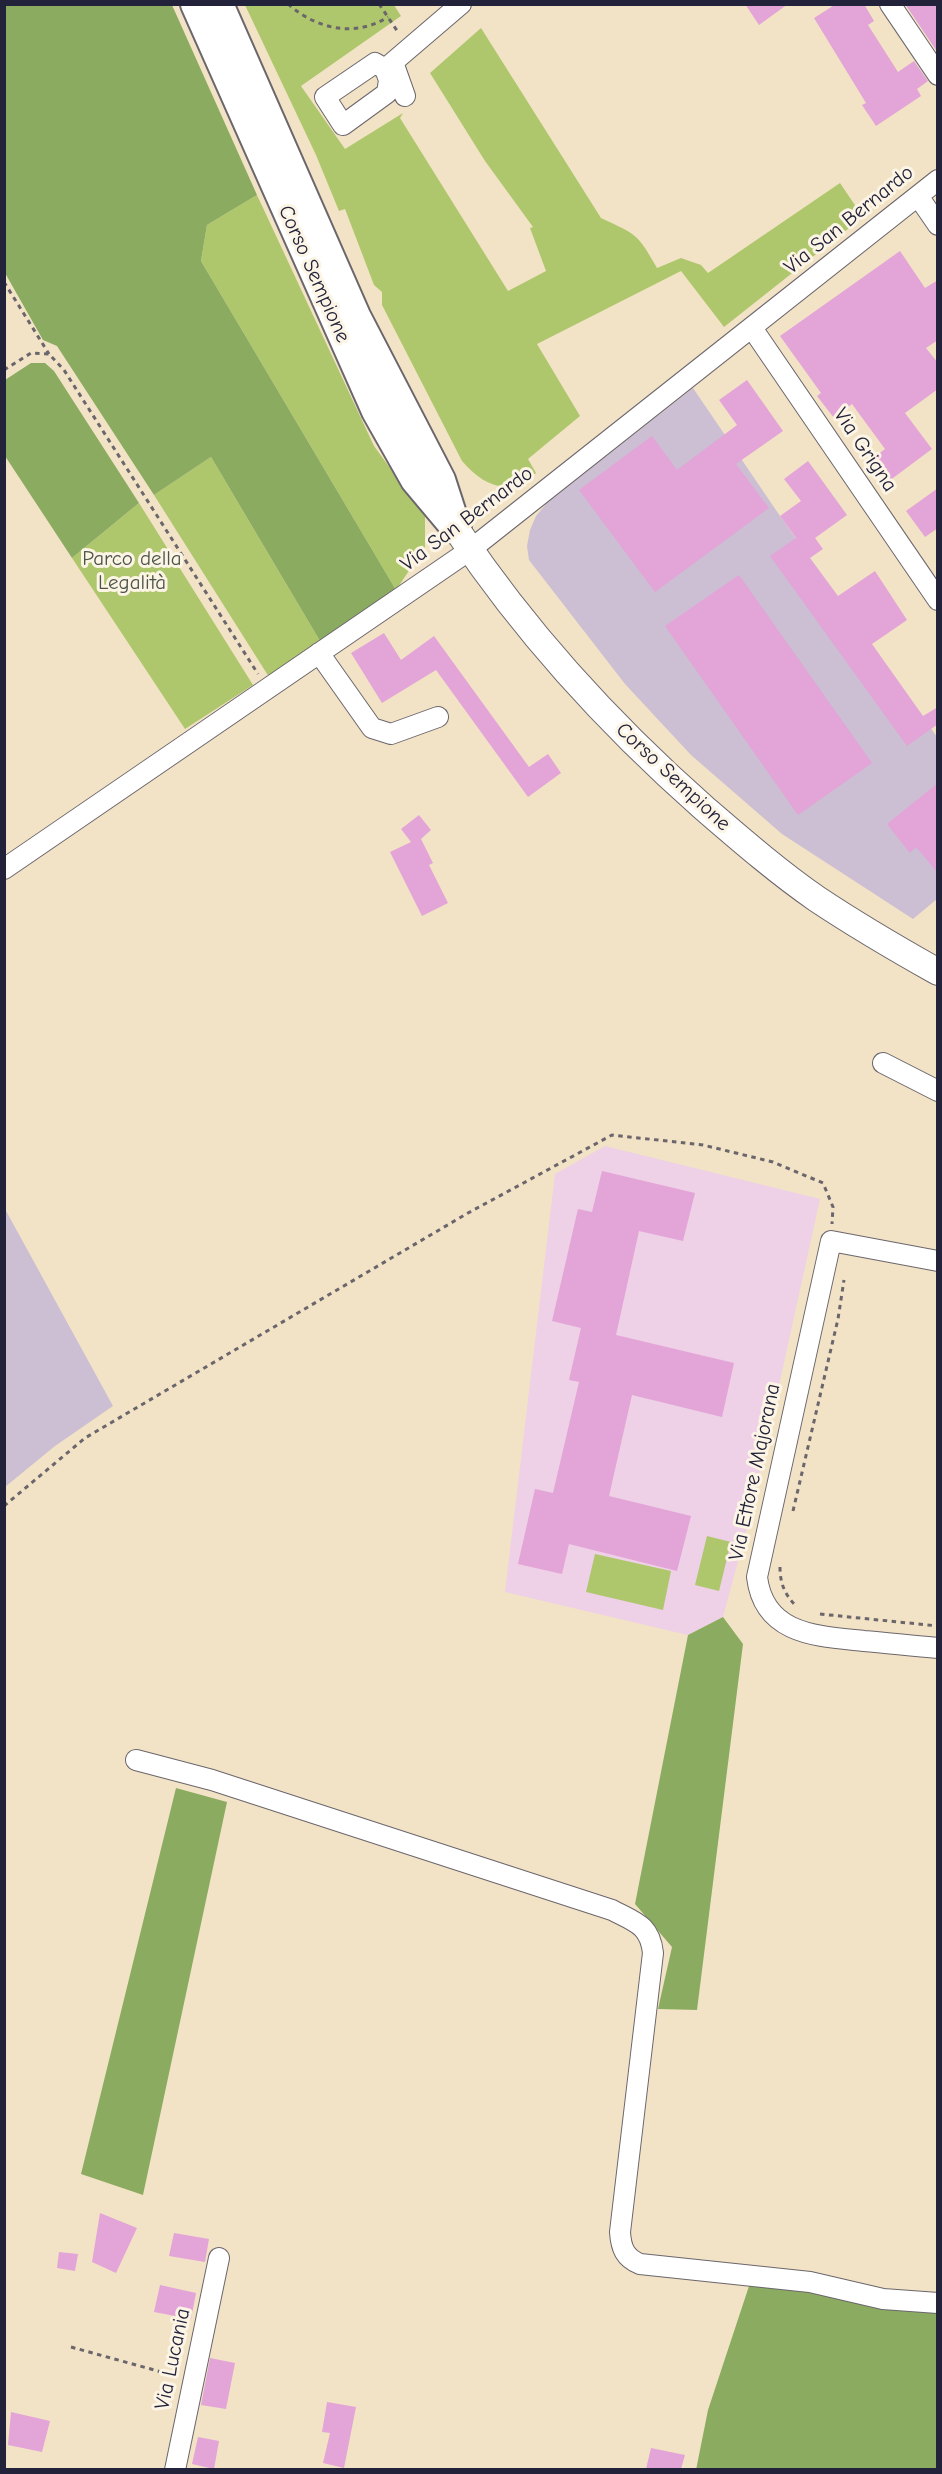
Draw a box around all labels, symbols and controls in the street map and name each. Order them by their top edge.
street label: Via San Bernardo [779,160,919,280]
street label: Corso Sempione [272,201,356,347]
street label: Via Grigna [828,403,902,497]
street label: Via San Bernardo [396,461,538,577]
park label: Parco della Legalità [82,546,182,596]
street label: Corso Sempione [610,717,736,837]
street label: Via Ettore Majorana [724,1381,786,1563]
street label: Via Lucania [150,2306,196,2412]

